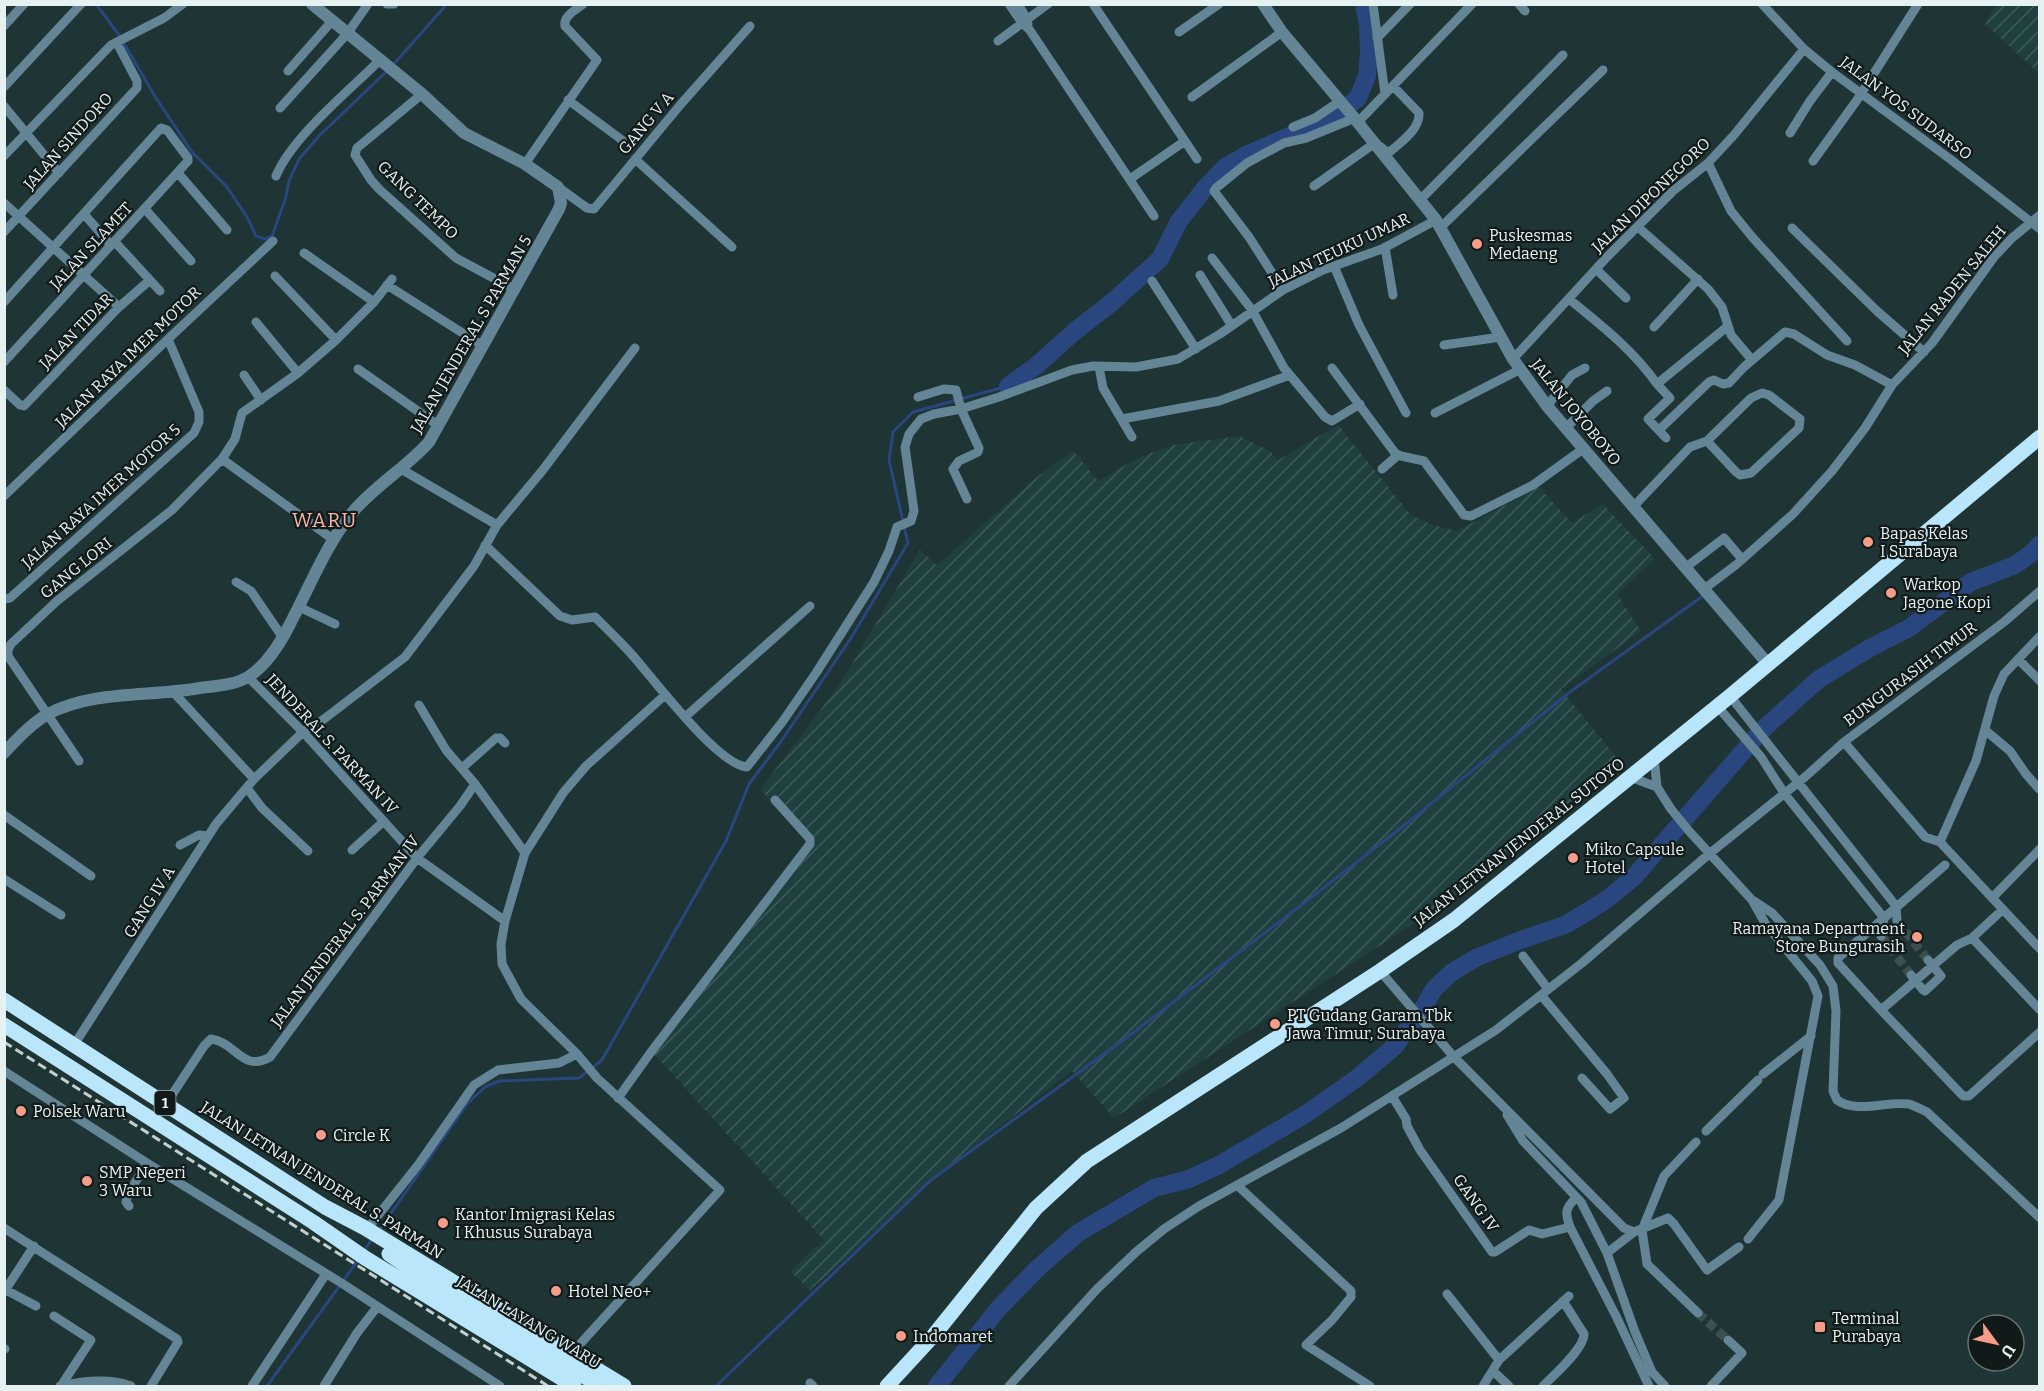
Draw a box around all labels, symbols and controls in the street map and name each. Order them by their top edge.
street label: JALAN YOS SUDARSO [1835,52,1976,164]
street label: GANG V A [614,87,678,158]
street label: JALAN SINDORO [19,89,117,194]
street label: JALAN DIPONEGORO [1587,134,1714,257]
street label: GANG TEMPO [374,157,462,243]
street label: JALAN SLAMET [45,198,136,294]
street label: JALAN TEUKU UMAR [1264,209,1413,292]
street label: JALAN RADEN SALEH [1893,222,2010,359]
place label: Puskesmas Medaeng [1489,226,1572,263]
street label: JALAN JENDERAL S PARMAN 5 [406,232,535,437]
marker: Puskesmas Medaeng [1470,237,1484,251]
street label: JALAN RAYA IMER MOTOR [51,282,205,432]
street label: JALAN TIDAR [35,289,117,373]
street label: JALAN JOYOBOYO [1527,354,1625,469]
street label: JALAN RAYA IMER MOTOR 5 [17,420,184,573]
district label: WARU [292,508,358,532]
place label: Bapas Kelas I Surabaya [1880,524,1968,561]
street label: GANG LORI [36,533,116,603]
marker: Bapas Kelas I Surabaya [1861,535,1875,549]
place label: Warkop Jagone Kopi [1902,575,1991,612]
marker: Warkop Jagone Kopi [1884,586,1898,600]
street label: BUNGURASIH TIMUR [1840,617,1981,730]
street label: JENDERAL S. PARMAN IV [261,669,403,819]
street label: JALAN LETNAN JENDERAL SUTOYO [1409,754,1628,931]
street label: JALAN JENDERAL S. PARMAN IV [266,831,424,1032]
place label: Miko Capsule Hotel [1585,840,1684,877]
marker: Miko Capsule Hotel [1566,851,1580,865]
street label: GANG IV A [119,862,179,941]
place label: Ramayana Department Store Bungurasih [1732,919,1905,956]
marker: Ramayana Department Store Bungurasih [1910,930,1924,944]
place label: PT Gudang Garam Tbk Jawa Timur, Surabaya [1286,1006,1452,1043]
marker: PT Gudang Garam Tbk Jawa Timur, Surabaya [1268,1017,1282,1031]
road number: 1 [154,1091,176,1115]
street label: JALAN LETNAN JENDERAL S. PARMAN [197,1097,447,1263]
place label: Polsek Waru [33,1102,126,1121]
marker: Polsek Waru [14,1104,28,1118]
place label: Circle K [333,1126,391,1145]
marker: Circle K [314,1128,328,1142]
place label: SMP Negeri 3 Waru [99,1163,186,1200]
street label: GANG IV [1449,1170,1503,1236]
marker: SMP Negeri 3 Waru [80,1174,94,1188]
place label: Kantor Imigrasi Kelas I Khusus Surabaya [455,1205,615,1242]
marker: Kantor Imigrasi Kelas I Khusus Surabaya [436,1216,450,1230]
street label: JALAN LAYANG WARU [453,1271,604,1373]
place label: Hotel Neo+ [568,1282,651,1301]
marker: Hotel Neo+ [549,1284,563,1298]
place label: Terminal Purabaya [1832,1309,1901,1346]
north arrow [1966,1313,2026,1373]
marker: Terminal Purabaya [1813,1320,1827,1334]
place label: Indomaret [913,1327,993,1346]
marker: Indomaret [894,1329,908,1343]
text: U [1997,1341,2019,1361]

